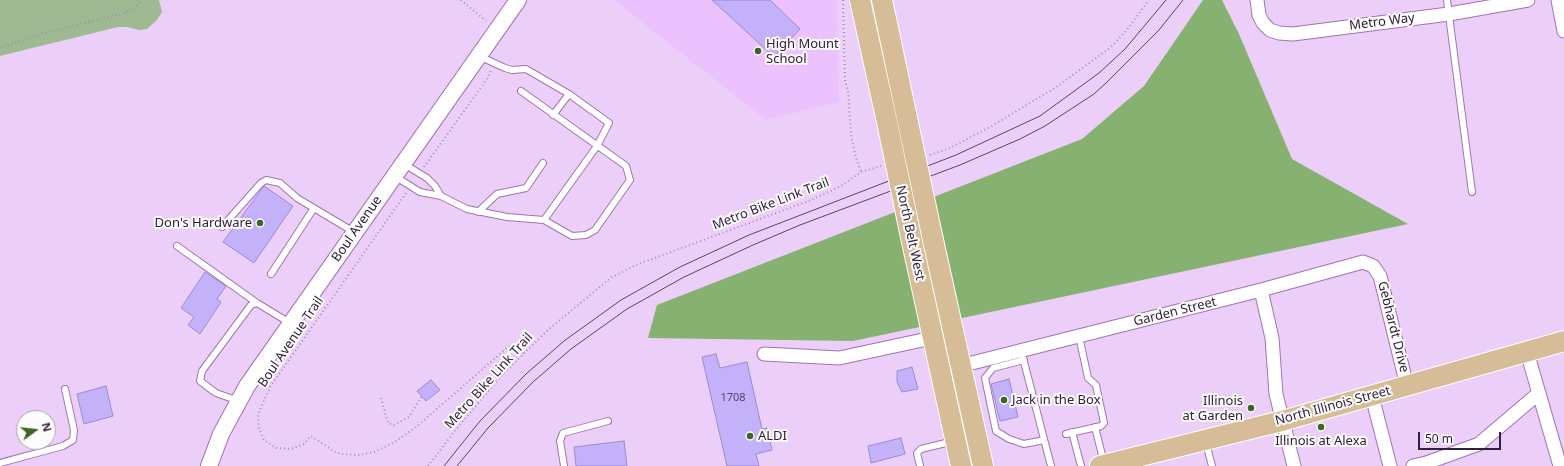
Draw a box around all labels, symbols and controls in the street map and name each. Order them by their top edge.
street label: Metro Way [1348,10,1416,34]
place label: High Mount School [766,36,839,67]
marker: High Mount School [753,46,763,56]
street label: Metro Bike Link Trail [710,175,832,233]
street label: North Belt West [892,184,928,282]
street label: Boul Avenue [329,193,385,265]
place label: Don's Hardware [155,215,252,231]
marker: Don's Hardware [255,218,265,228]
street label: Gebhardt Drive [1374,280,1412,374]
street label: Boul Avenue Trail [255,294,327,390]
street label: Garden Street [1132,294,1218,330]
street label: Metro Bike Link Trail [442,330,536,432]
street label: North Illinois Street [1274,383,1392,429]
house number: 1708 [720,391,746,405]
place label: Jack in the Box [1012,392,1101,408]
place label: Illinois at Garden [1182,393,1243,424]
marker: Jack in the Box [999,395,1009,405]
marker: Illinois at Garden [1246,403,1256,413]
north arrow [16,410,56,450]
text: N [39,421,56,433]
marker: Illinois at Alexa [1316,422,1326,432]
scale bar [1420,424,1503,450]
place label: ALDI [758,428,787,444]
text: 50 m [1425,430,1453,447]
marker: ALDI [745,431,755,441]
place label: Illinois at Alexa [1275,433,1367,449]

